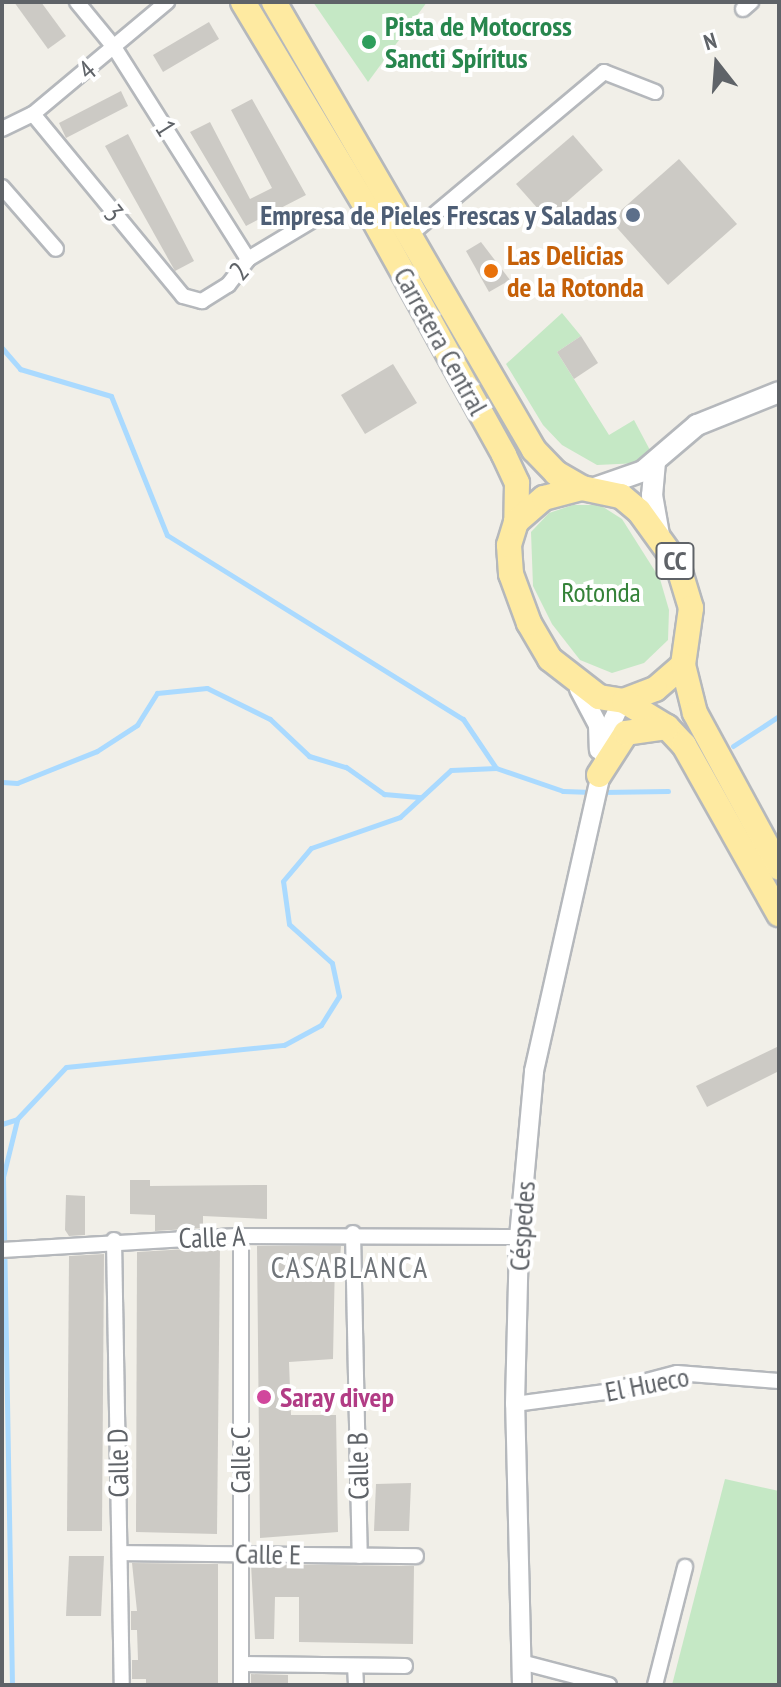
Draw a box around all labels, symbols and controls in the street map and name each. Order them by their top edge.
place label: Pista de Motocross Sancti Spíritus [385,9,572,75]
north arrow [677,24,757,104]
text: N [700,26,720,56]
marker: Pista de Motocross Sancti Spíritus [360,33,378,51]
street label: 4 [71,53,103,87]
street label: 1 [148,114,184,142]
street label: 3 [97,198,131,228]
place label: Empresa de Pieles Frescas y Saladas [259,198,617,232]
marker: Empresa de Pieles Frescas y Saladas [624,206,642,224]
place label: Las Delicias de la Rotonda [507,238,644,304]
street label: 2 [222,255,256,287]
street label: Carretera Central [387,261,495,421]
marker: Las Delicias de la Rotonda [482,262,500,280]
road number: CC [655,539,695,583]
park label: Rotonda [561,575,641,609]
street label: Céspedes [502,1180,542,1272]
street label: Calle A [178,1219,246,1255]
district label: CASABLANCA [271,1249,429,1285]
street label: El Hueco [602,1359,692,1409]
place label: Saray divep [280,1380,395,1414]
marker: Saray divep [255,1388,273,1406]
street label: Calle C [223,1426,257,1494]
street label: Calle D [101,1428,135,1498]
street label: Calle B [341,1432,375,1500]
street label: Calle E [235,1537,301,1571]

